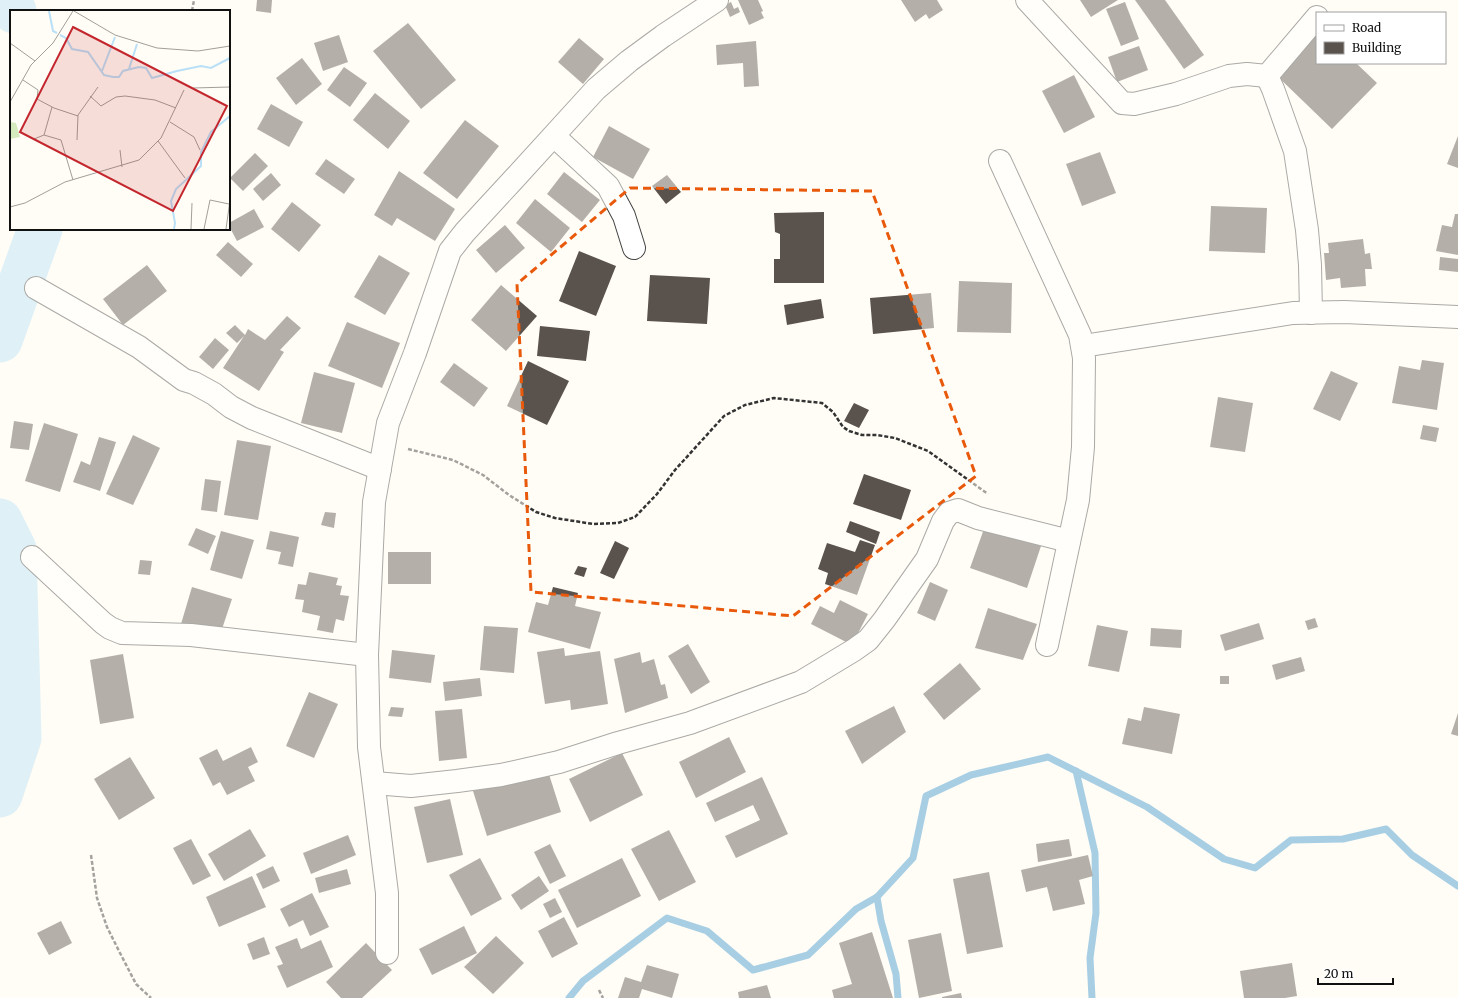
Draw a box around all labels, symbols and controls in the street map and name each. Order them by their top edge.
inset map [10,10,230,230]
legend [1316,12,1446,64]
text: Road [1352,20,1381,35]
text: Building [1352,40,1402,55]
scale bar [1318,960,1393,986]
text: 20 m [1324,966,1353,981]

